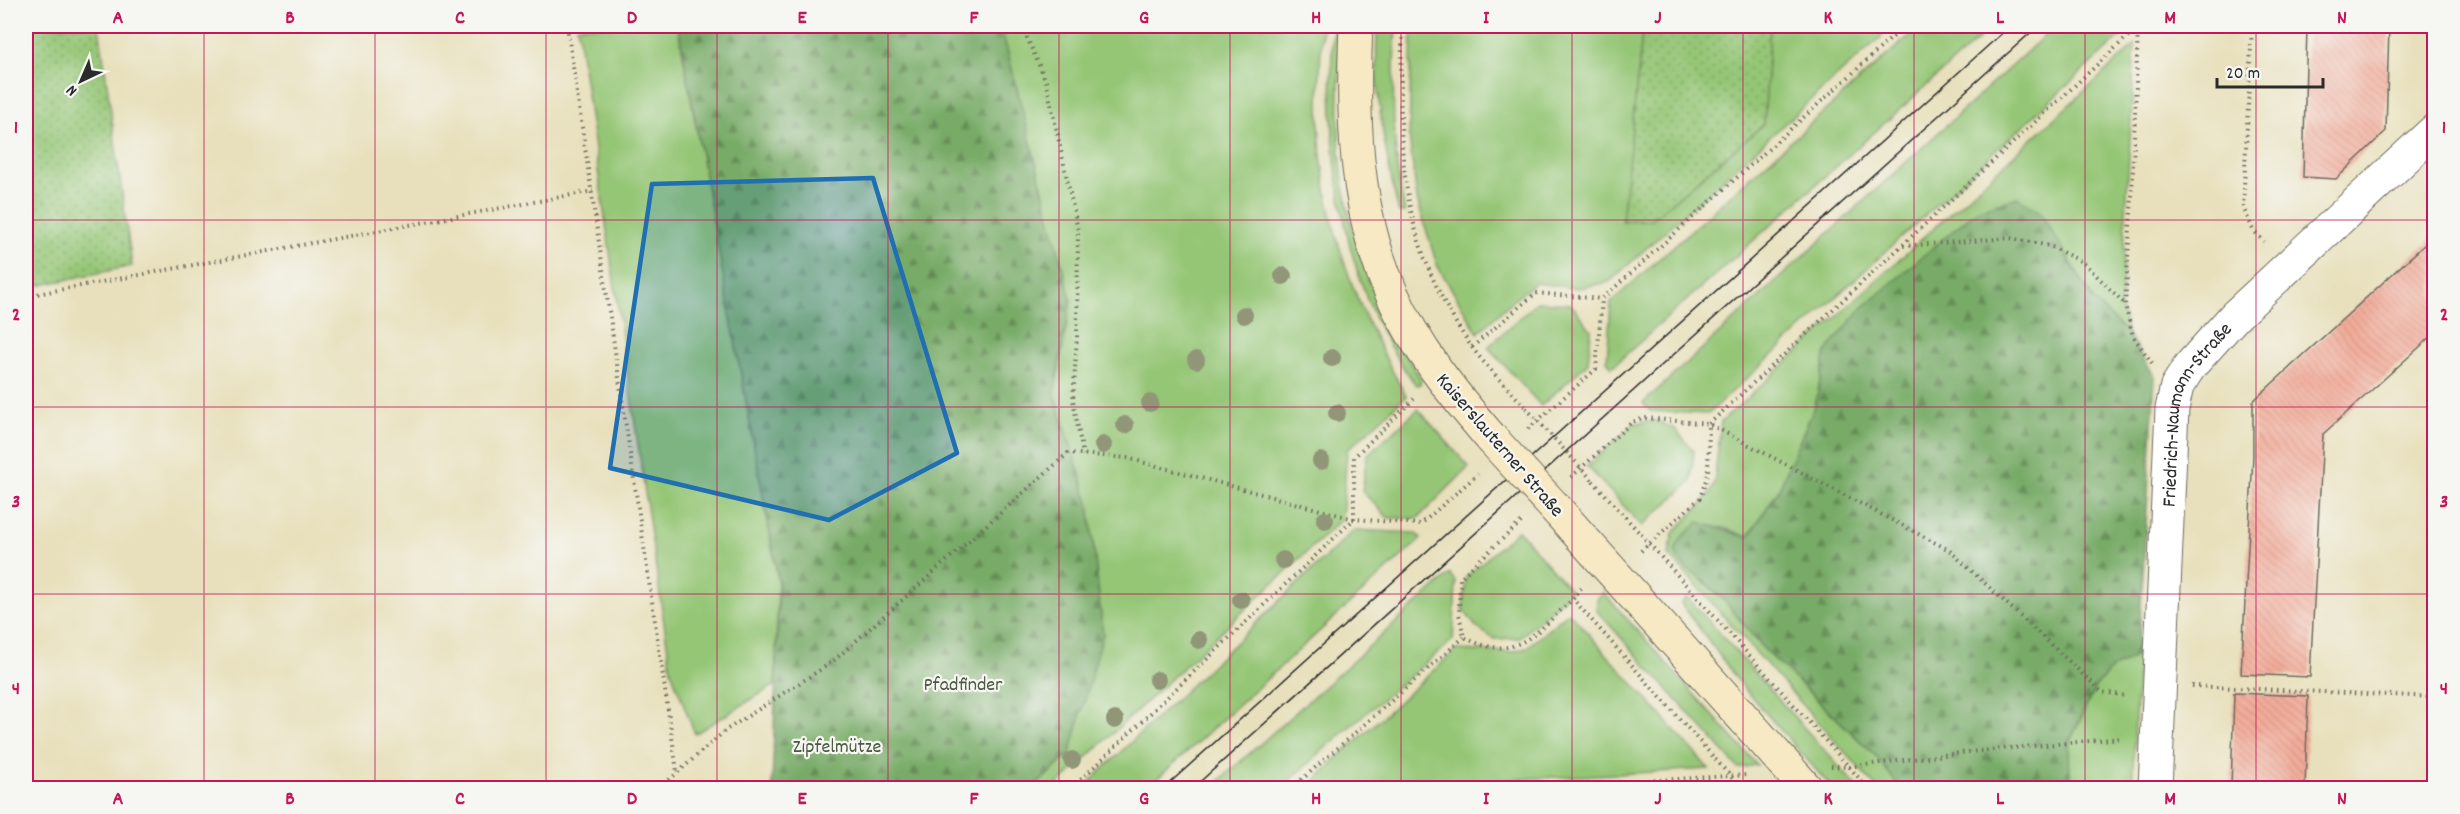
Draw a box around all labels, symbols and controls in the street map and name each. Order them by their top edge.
text: A [113,5,124,33]
text: B [285,5,295,33]
text: C [455,5,465,33]
text: D [627,5,638,33]
text: E [797,5,807,33]
text: F [970,5,980,33]
text: G [1139,5,1149,33]
text: H [1311,5,1321,33]
text: I [1483,5,1490,33]
text: J [1654,5,1662,33]
text: K [1823,5,1833,33]
text: L [1996,5,2005,33]
text: M [2164,5,2176,33]
text: N [2337,5,2347,33]
north arrow [51,51,111,111]
scale bar [2217,51,2324,89]
text: 20 m [2226,62,2260,87]
text: N [61,79,83,101]
text: 1 [14,115,18,143]
text: 1 [2442,115,2446,143]
text: 2 [12,302,20,330]
text: 2 [2440,302,2448,330]
street label: Friedrich-Naumann-Straße [2157,317,2240,508]
street label: Kaiserslauterner Straße [1428,368,1569,524]
text: 3 [12,489,20,517]
text: 3 [2440,489,2448,517]
park label: Pfadfinder [924,672,1003,700]
text: 4 [12,676,20,704]
text: 4 [2440,676,2448,704]
park label: Zipfelmütze [793,734,881,762]
text: A [113,786,124,814]
text: B [285,786,295,814]
text: C [455,786,465,814]
text: D [627,786,638,814]
text: E [797,786,807,814]
text: F [970,786,980,814]
text: G [1139,786,1149,814]
text: H [1311,786,1321,814]
text: I [1483,786,1490,814]
text: J [1654,786,1662,814]
text: K [1823,786,1833,814]
text: L [1996,786,2005,814]
text: M [2164,786,2176,814]
text: N [2337,786,2347,814]

